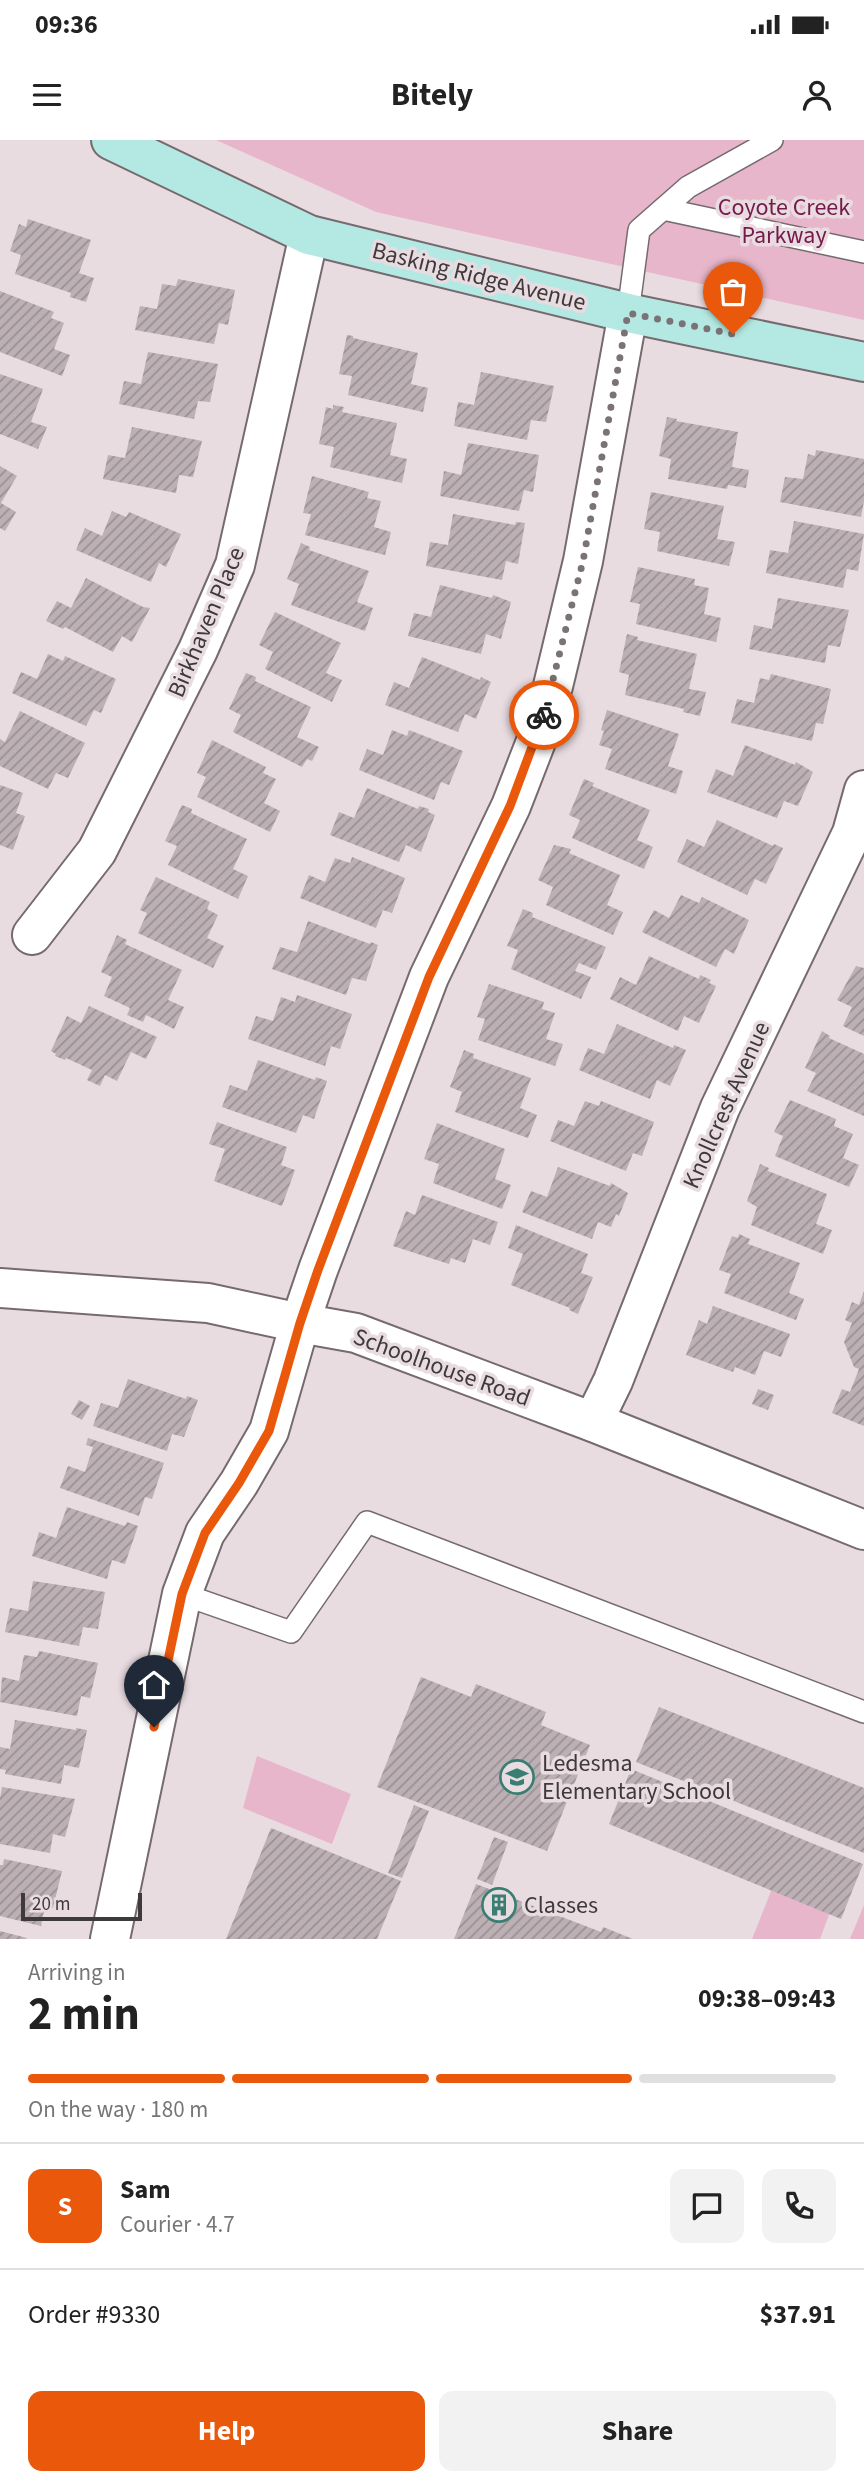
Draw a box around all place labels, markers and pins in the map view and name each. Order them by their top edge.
pin [703,262,763,334]
pin [124,1655,184,1727]
place label: Ledesma Elementary School [542,1746,731,1809]
school or university icon: Ledesma Elementary School [498,1758,536,1796]
building icon: Classes [480,1886,518,1924]
place label: Classes [524,1888,598,1923]

